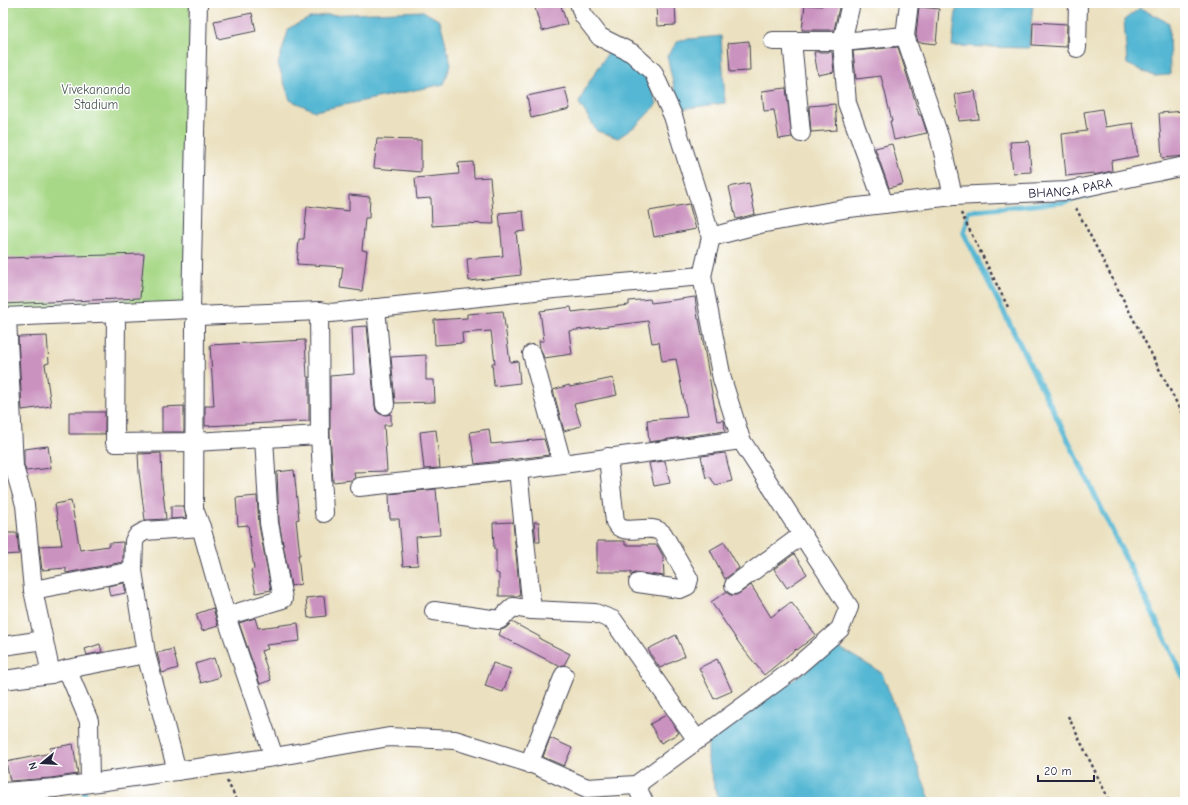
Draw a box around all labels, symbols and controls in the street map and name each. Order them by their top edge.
park label: Vivekananda Stadium [61,82,131,112]
street label: BHANGA PARA [1028,175,1114,201]
north arrow [22,743,62,783]
scale bar [1038,757,1094,783]
text: N [26,761,40,771]
text: 20 m [1044,764,1072,778]

